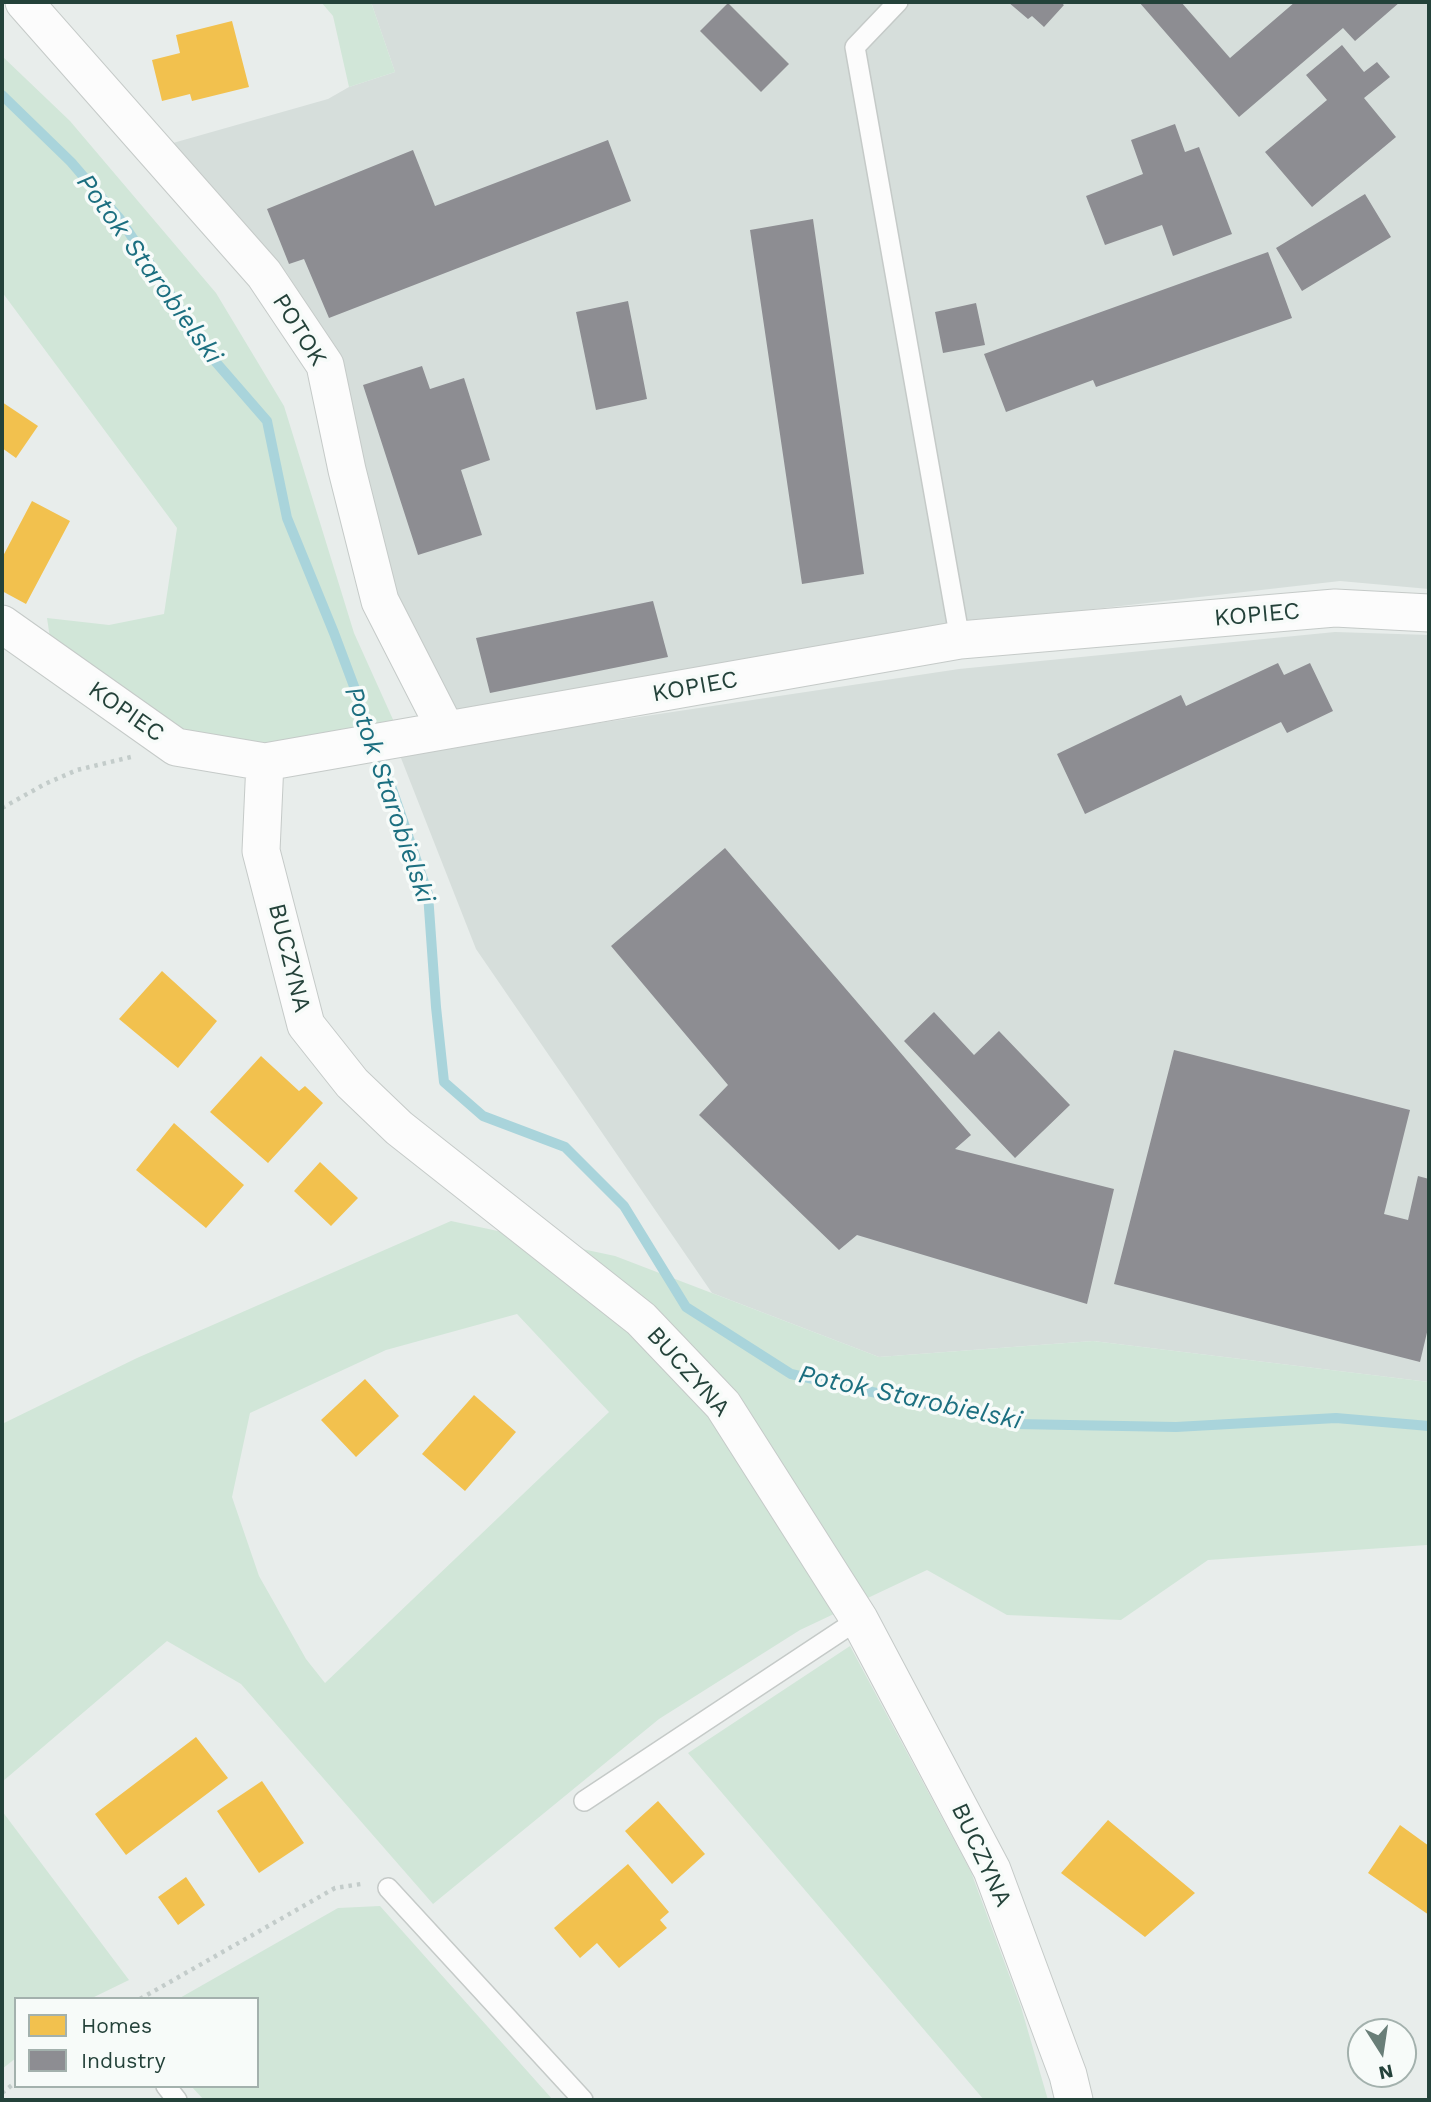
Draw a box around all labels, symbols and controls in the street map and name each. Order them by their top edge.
water label: Potok Starobielski [70,168,228,370]
street label: POTOK [266,289,332,371]
street label: KOPIEC [1213,597,1301,633]
street label: KOPIEC [650,665,740,709]
street label: KOPIEC [82,676,170,748]
water label: Potok Starobielski [337,682,441,908]
street label: BUCZYNA [262,901,316,1015]
street label: BUCZYNA [640,1321,736,1423]
water label: Potok Starobielski [796,1359,1024,1437]
street label: BUCZYNA [945,1799,1017,1911]
legend [14,1997,259,2088]
text: Homes [81,2013,152,2038]
north arrow [1347,2018,1417,2088]
text: Industry [81,2048,166,2073]
text: N [1377,2059,1395,2085]

